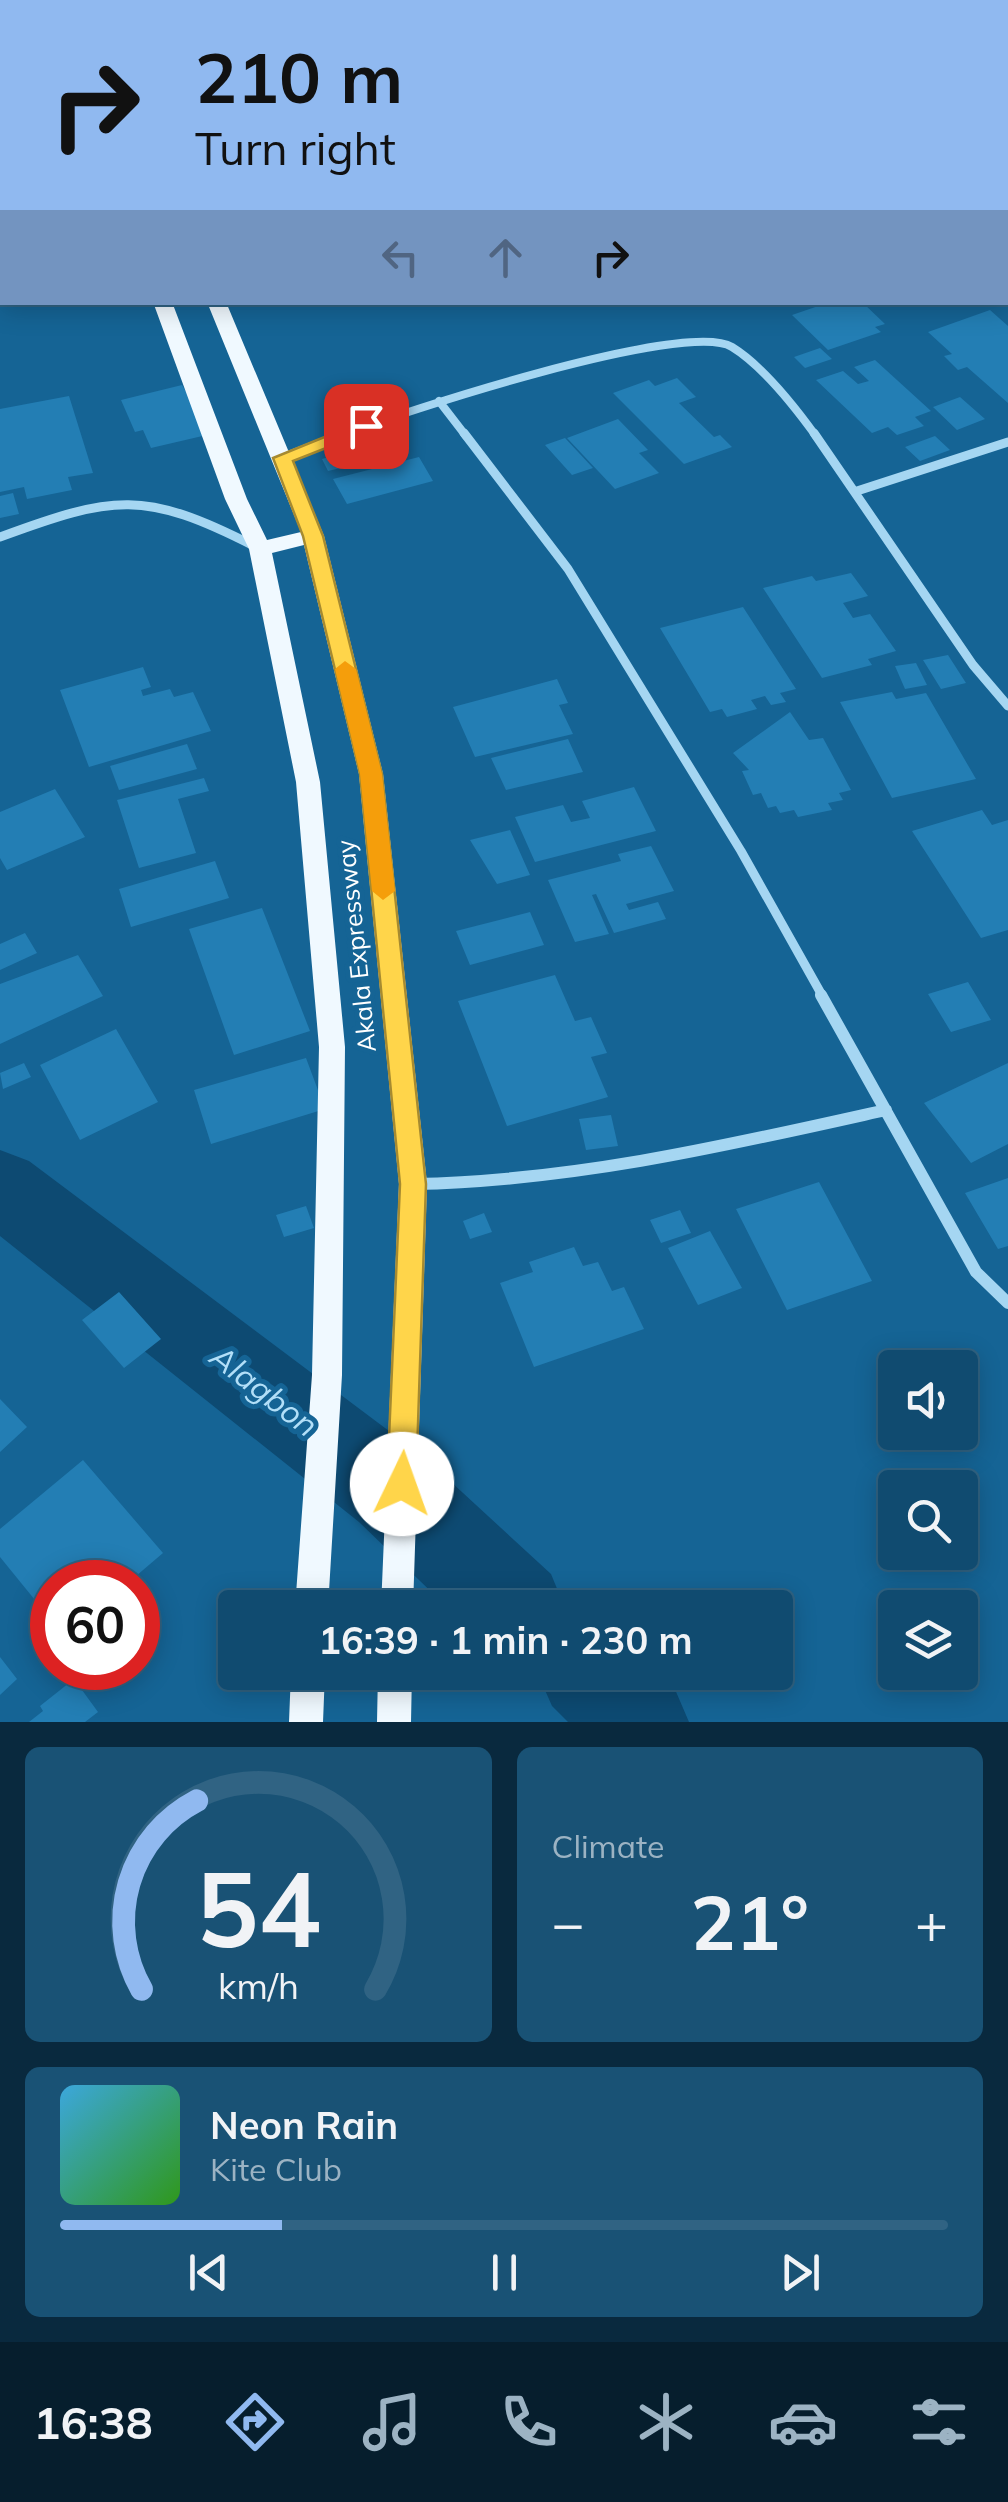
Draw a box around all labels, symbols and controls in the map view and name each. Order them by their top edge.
text: 210 m [195,33,403,121]
icon: right [30,40,160,170]
text: Turn right [195,120,396,176]
icon: left [373,230,428,285]
icon: ahead [478,230,533,285]
icon: right [583,230,638,285]
pin [324,384,409,469]
icon: arrive [339,399,394,454]
street label: Akala Expressway [329,838,382,1054]
water label: Alagbon [202,1335,327,1445]
map controls [878,1350,978,1690]
button: sound [878,1350,978,1450]
position arrow [350,1432,454,1536]
button: search [878,1470,978,1570]
speed limit sign: 60 [30,1560,160,1690]
button: layers [878,1590,978,1690]
text: 16:39 · 1 min · 230 m [318,1616,693,1664]
text: Climate [552,1826,664,1866]
text: 54 [196,1842,321,1973]
text: 21° [691,1875,809,1969]
text: − [552,1888,585,1957]
text: + [915,1888,948,1957]
text: km/h [218,1963,299,2008]
text: Neon Rain [210,2101,398,2149]
text: Kite Club [210,2149,342,2189]
icon: previous [181,2245,236,2300]
icon: pause [477,2245,532,2300]
icon: next [773,2245,828,2300]
icon: directions [220,2387,290,2457]
icon: music [357,2387,427,2457]
icon: phone [494,2387,564,2457]
icon: climate [631,2387,701,2457]
icon: car [768,2387,838,2457]
icon: filters [904,2387,974,2457]
text: 16:38 [33,2394,153,2450]

